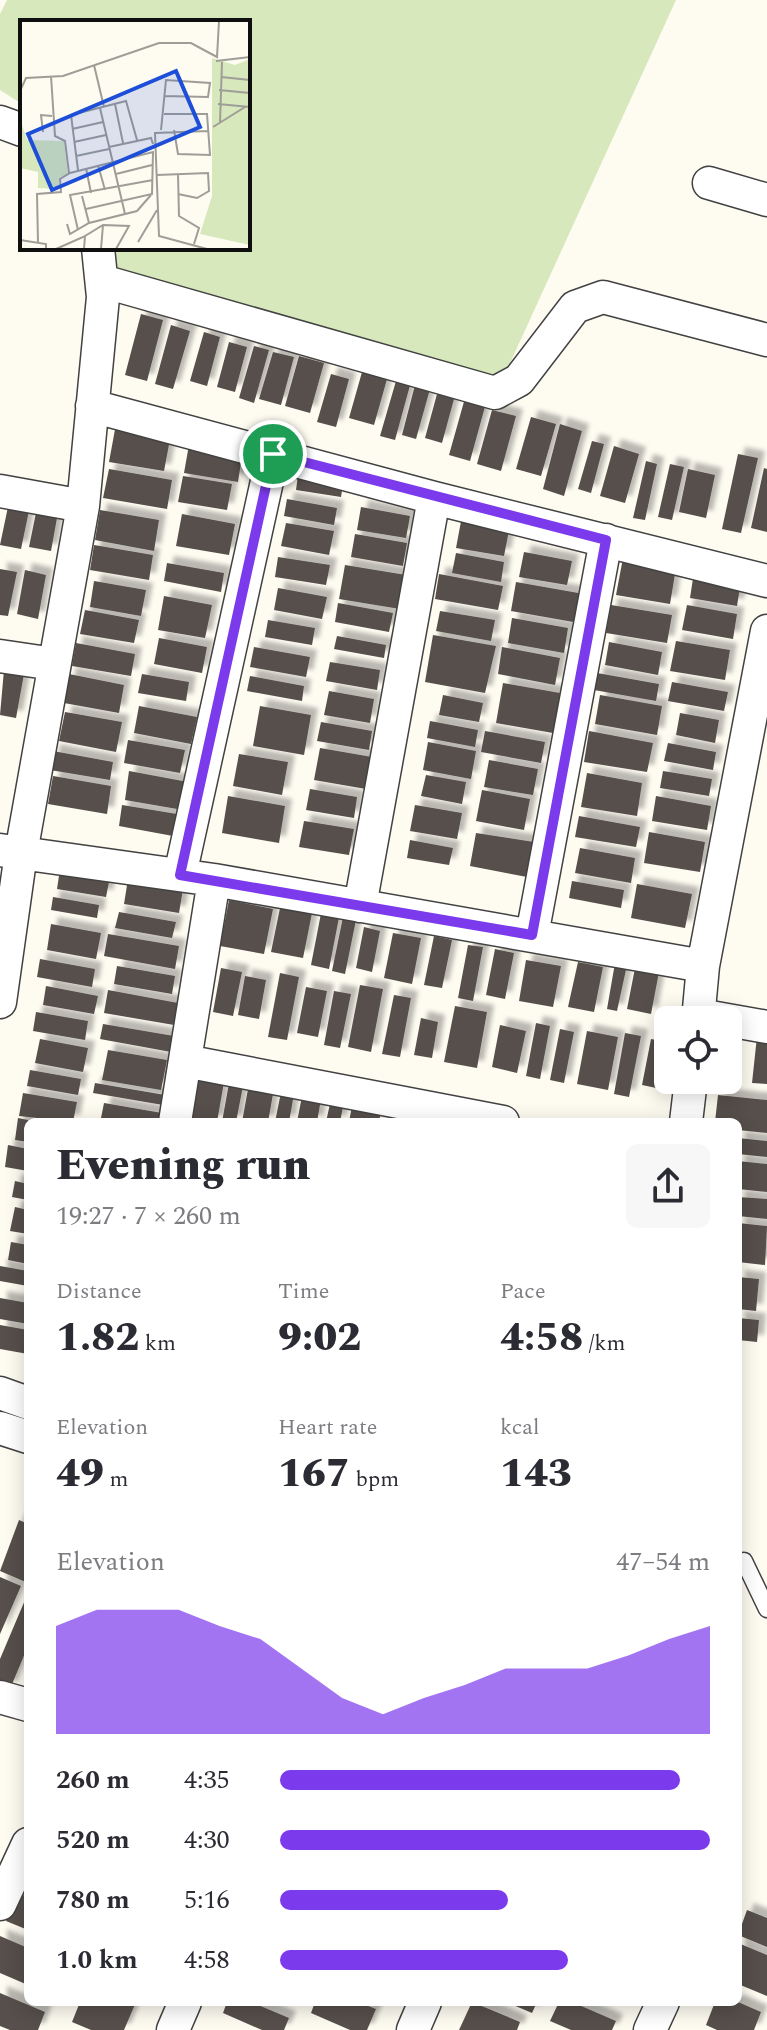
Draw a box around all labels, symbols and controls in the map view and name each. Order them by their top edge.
inset map [20,20,250,250]
pin [239,420,307,488]
icon: arrive [251,432,295,476]
map controls [654,1006,742,1094]
button: locate [654,1006,742,1094]
text: Evening run [56,1132,311,1199]
button: share [626,1144,710,1228]
text: 19:27 · 7 × 260 m [56,1196,241,1236]
text: Distance [56,1275,142,1308]
text: Time [278,1275,329,1308]
text: Pace [500,1275,546,1308]
text: 1.82 [56,1308,139,1369]
text: 9:02 [278,1308,361,1369]
text: 4:58 [500,1308,583,1369]
text: km [139,1327,176,1360]
text: /km [583,1327,625,1360]
text: Elevation [56,1411,148,1444]
text: Heart rate [278,1411,378,1444]
text: kcal [500,1411,540,1444]
text: 49 [56,1444,104,1505]
text: 167 [278,1444,350,1505]
text: 143 [500,1444,572,1505]
text: m [104,1463,128,1496]
text: bpm [350,1463,399,1496]
text: Elevation [56,1542,165,1582]
text: 47–54 m [616,1542,710,1582]
text: 260 m [56,1760,130,1800]
text: 4:35 [184,1760,230,1800]
text: 520 m [56,1820,130,1860]
text: 4:30 [184,1820,230,1860]
text: 780 m [56,1880,130,1920]
text: 5:16 [184,1880,230,1920]
text: 1.0 km [56,1940,138,1980]
text: 4:58 [184,1940,230,1980]

